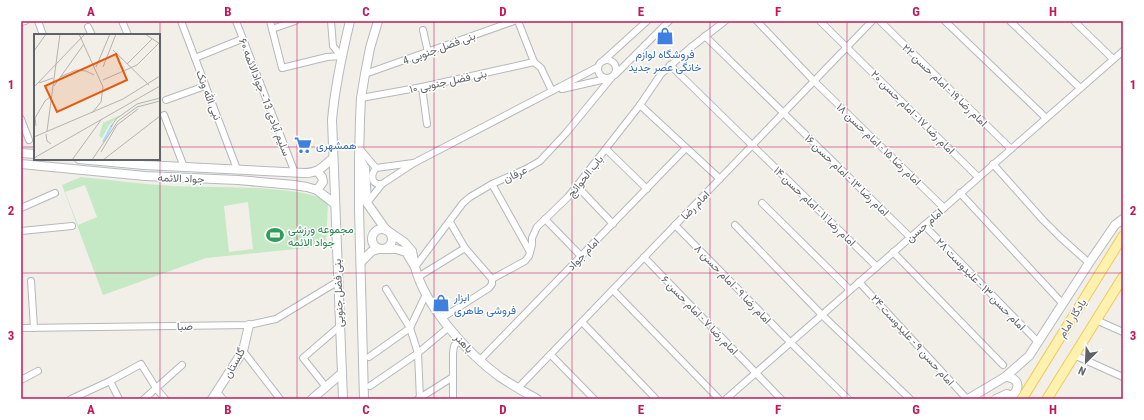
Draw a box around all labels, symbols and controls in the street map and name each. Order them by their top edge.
text: A [87,4,95,19]
text: B [224,4,232,19]
text: C [362,4,370,19]
text: D [499,4,507,19]
text: E [638,4,645,19]
text: F [775,4,781,19]
text: G [912,4,920,19]
text: H [1049,4,1057,19]
shop icon: فروشگاه لوازم خانگی عصر جدید [655,26,675,46]
street label: بنی فضل جنوبی 4 [401,29,477,68]
inset map [34,34,160,160]
street label: سلیم آبادی 13 - جوادالائمه ۶۰ [235,36,293,159]
street label: امام رضا ۱۹ - امام حسن ۲۲ [899,41,990,130]
place label: فروشگاه لوازم خانگی عصر جدید [628,48,702,74]
street label: بنی فضل جنوبی ۱۰ [408,67,488,96]
street label: نبی الله ونک [193,68,224,122]
street label: امام رضا ۱۷ - امام حسن ۲۰ [867,68,957,158]
text: 1 [8,77,14,92]
text: 1 [1130,77,1136,92]
street label: امام رضا ۱۵ - امام حسن ۱۸ [833,101,924,189]
street label: امام رضا ۱۳ - امام حسن ۱۶ [801,132,891,220]
supermarket icon: همشهری [293,135,313,155]
place label: همشهری [316,139,357,152]
street label: باب الحوائج [565,153,607,200]
street label: عرفان [501,163,529,186]
street label: امام رضا ۱۱ - امام حسن ۱۴ [770,164,858,250]
street label: جواد الائمه [157,171,205,186]
street label: امام رضا [678,188,713,223]
text: 2 [8,203,15,218]
text: 2 [1130,203,1137,218]
street label: امام حسن [903,206,946,246]
place label: مجموعه ورزشی جواد الائمه [288,223,354,249]
sports icon: مجموعه ورزشی جواد الائمه [265,225,285,245]
street label: امام جواد [565,235,603,274]
street label: امام حسن ۱۳ - علیدوست ۲۸ [932,235,1028,334]
street label: امام رضا ۹ - امام حسن ۸ [691,242,774,327]
street label: بنی فضل جنوبی [331,259,346,327]
street label: امام رضا ۷ - امام حسن ۶ [658,273,741,358]
place label: ابزار فروشی طاهری [453,291,516,317]
street label: امام حسن ۹ - علیدوست ۲۴ [868,292,957,389]
shop icon: ابزار فروشی طاهری [431,293,451,313]
street label: یادگار امام [1055,296,1090,341]
street label: صبا [177,320,193,333]
text: 3 [8,328,14,343]
text: 3 [1130,328,1136,343]
street label: باهنر [451,330,476,356]
north arrow [1066,342,1106,382]
street label: گلستان [221,346,248,380]
text: N [1076,363,1088,378]
text: A [87,402,95,417]
text: B [224,402,232,417]
text: C [362,402,370,417]
text: D [499,402,507,417]
text: E [638,402,645,417]
text: F [775,402,781,417]
text: G [912,402,920,417]
text: H [1049,402,1057,417]

